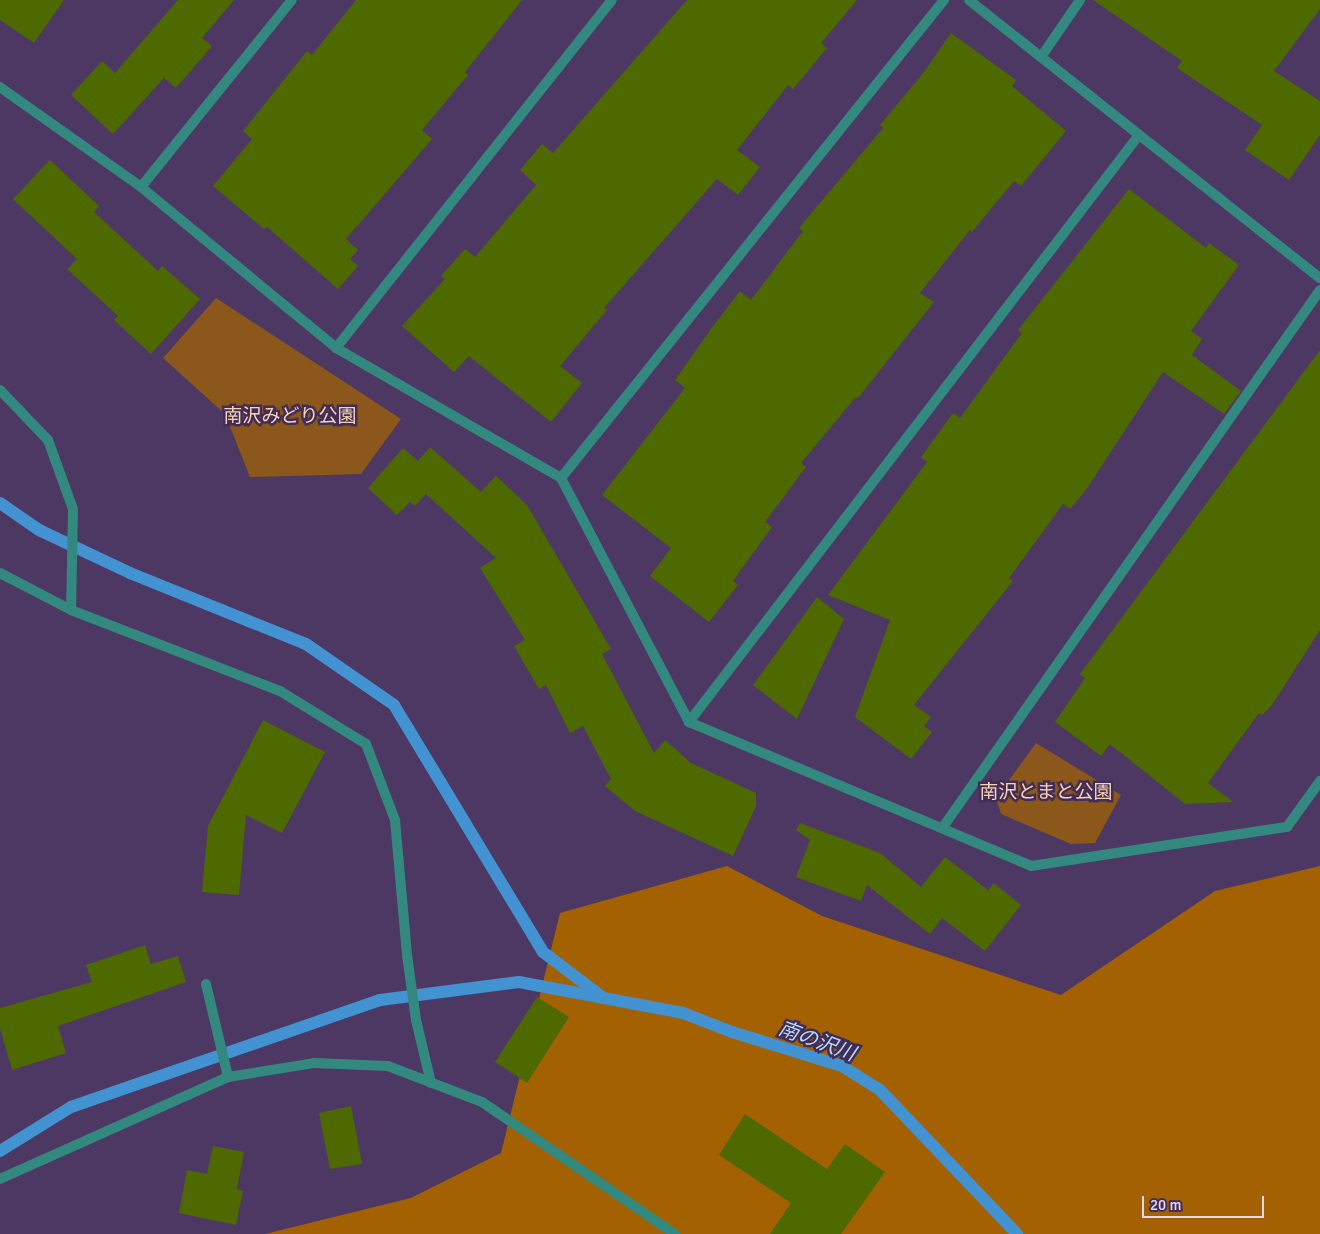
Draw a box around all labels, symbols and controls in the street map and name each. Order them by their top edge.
park label: 南沢みどり公園 [224,406,356,428]
park label: 南沢とまと公園 [980,782,1112,804]
water label: 南の沢川 [775,1016,859,1066]
scale bar [1145,1186,1268,1218]
text: 20 m [1150,1196,1181,1214]

